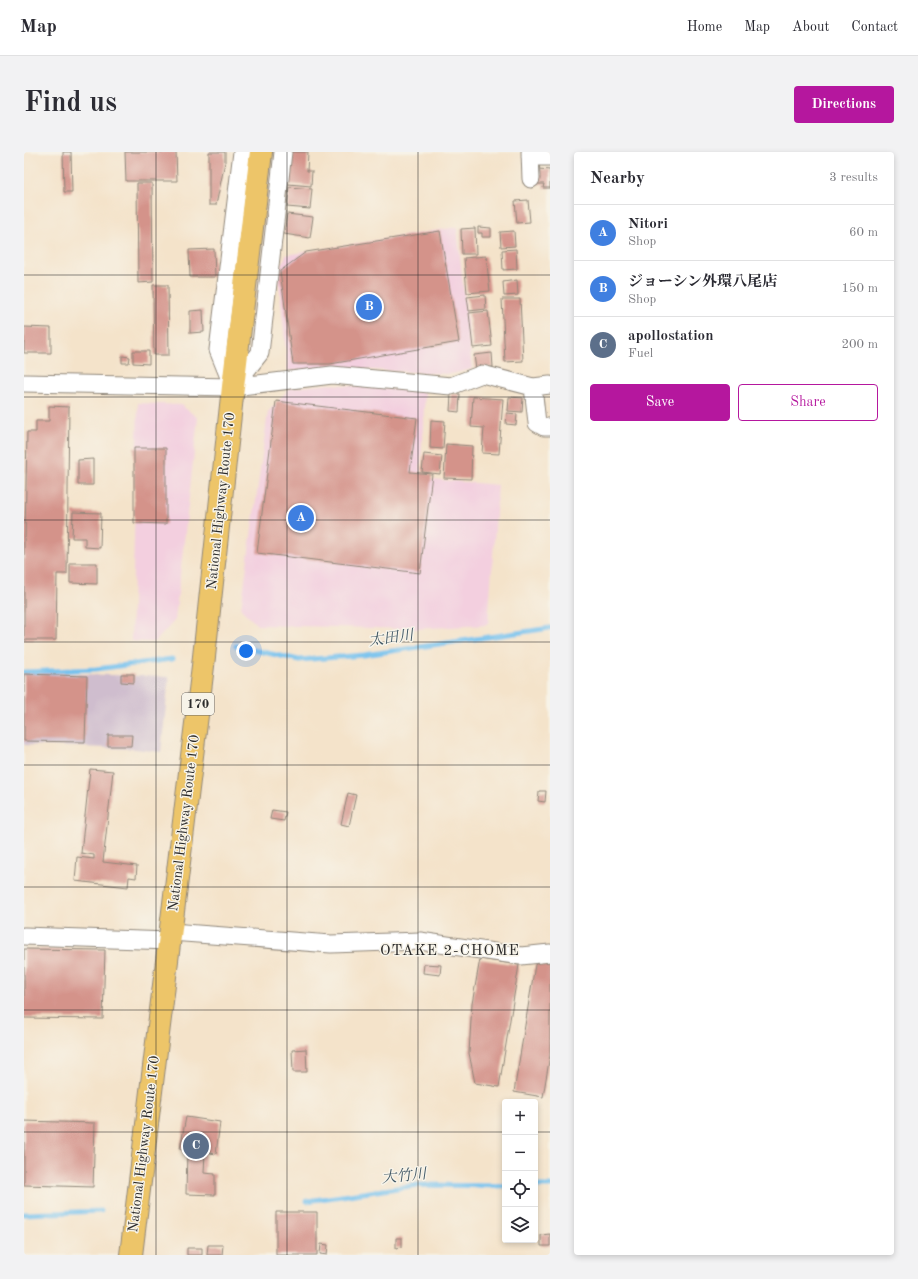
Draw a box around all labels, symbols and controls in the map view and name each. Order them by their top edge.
text: Map [20,18,57,37]
text: Home [687,20,722,34]
text: Map [744,20,770,34]
text: About [792,20,829,34]
text: Contact [851,20,898,34]
button: Directions [794,86,894,123]
text: Find us [24,90,117,118]
text: Nearby [590,170,645,187]
text: 3 results [829,171,878,184]
text: Nitori [628,217,668,232]
text: A [598,226,608,239]
text: 60 m [849,226,878,239]
text: Shop [628,235,656,248]
text: ジョーシン外環八尾店 [628,275,777,290]
text: B [598,282,608,295]
text: 150 m [841,282,878,295]
pin: B [356,292,382,322]
text: Shop [628,293,656,306]
text: apollostation [628,329,713,344]
text: C [599,338,607,351]
text: 200 m [841,338,878,351]
text: Fuel [628,347,653,360]
button: Save [590,384,730,421]
button: Share [738,384,878,421]
street label: National Highway Route 170 [205,412,237,590]
pin: A [288,503,314,533]
water label: 太田川 [367,626,416,650]
your location [236,641,256,661]
road number: 170 [182,693,214,715]
street label: National Highway Route 170 [166,734,202,912]
district label: OTAKE 2-CHOME [380,944,520,959]
street label: National Highway Route 170 [126,1055,162,1233]
map controls [502,1099,538,1243]
button: + [502,1099,538,1135]
pin: C [183,1131,209,1161]
button: − [502,1135,538,1171]
water label: 大竹川 [381,1165,429,1187]
button: locate [502,1171,538,1207]
button: layers [502,1207,538,1243]

